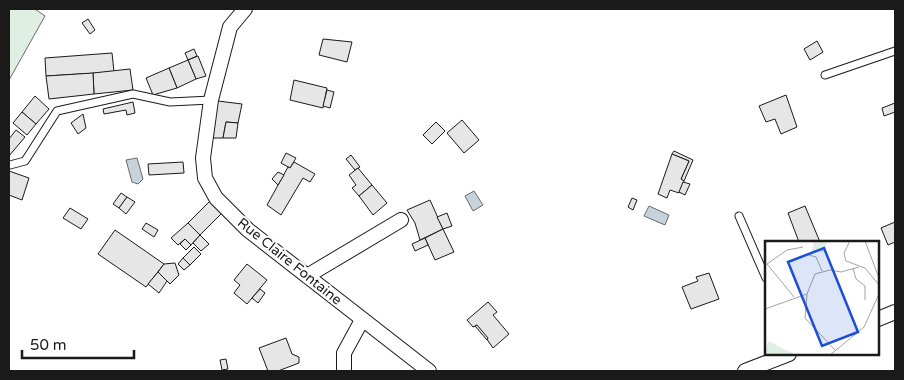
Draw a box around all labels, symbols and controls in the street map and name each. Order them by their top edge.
street label: Rue Claire Fontaine [234,214,345,309]
inset map [765,241,879,355]
scale bar [22,328,135,360]
text: 50 m [30,336,67,354]

